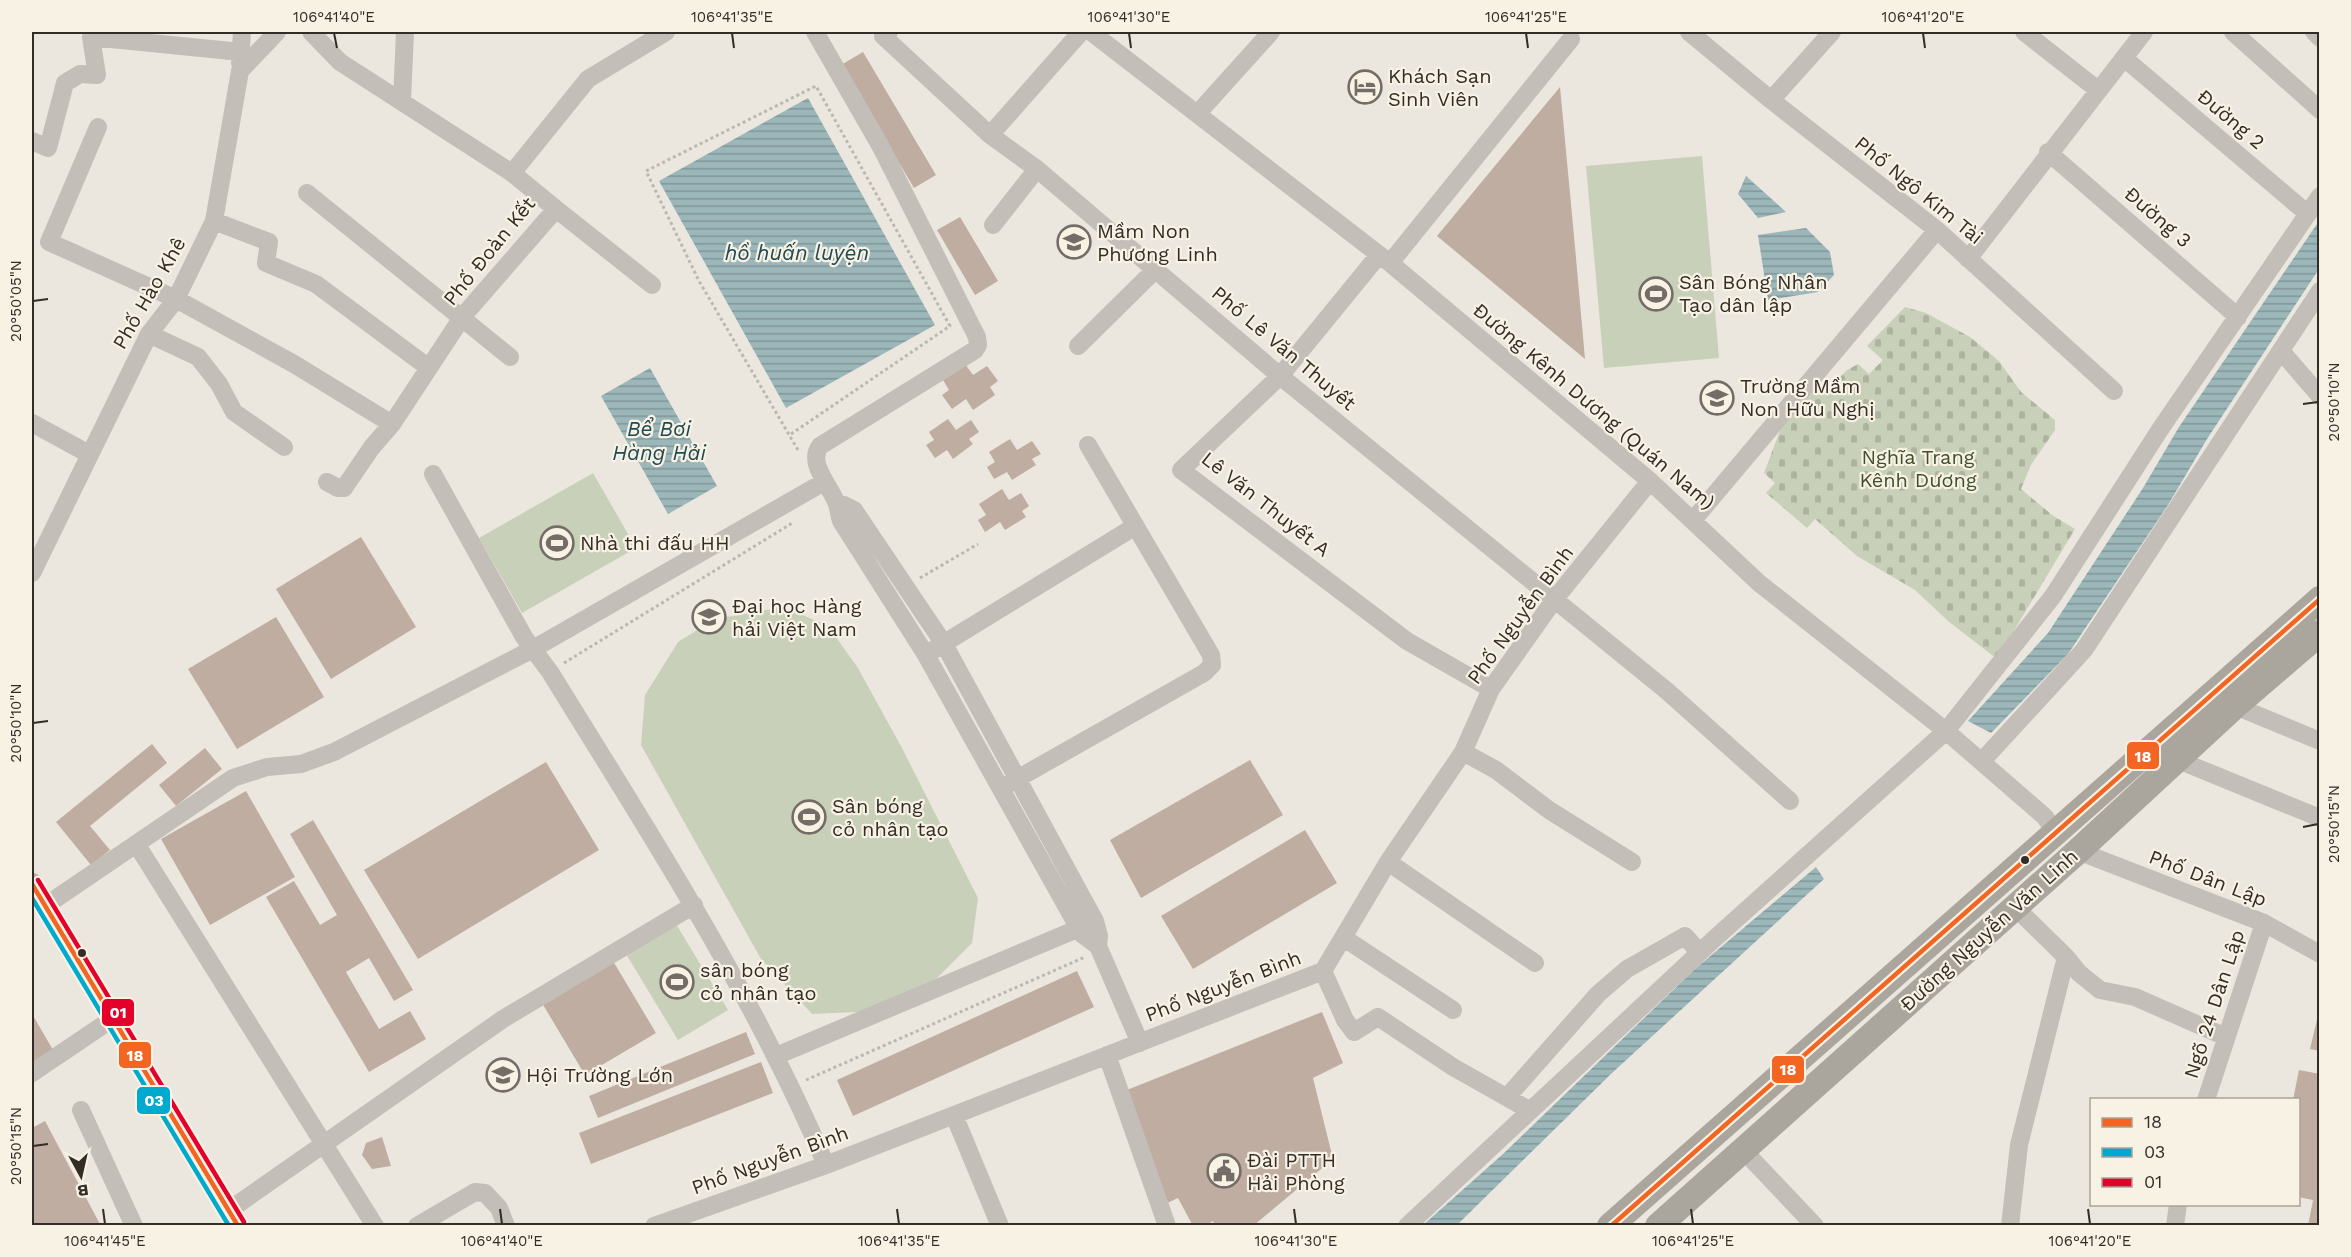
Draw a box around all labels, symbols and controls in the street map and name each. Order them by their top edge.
text: 106°41'40"E [293,8,375,26]
text: 106°41'35"E [691,8,773,26]
text: 106°41'30"E [1088,8,1170,26]
text: 106°41'25"E [1485,8,1567,26]
text: 106°41'20"E [1882,8,1964,26]
place label: Khách Sạn Sinh Viên [1388,64,1492,111]
hotel icon: Khách Sạn Sinh Viên [1347,69,1383,105]
street label: Đường 2 [2192,84,2270,154]
street label: Phố Ngô Kim Tài [1850,131,1988,249]
street label: Đường 3 [2120,182,2196,252]
street label: Phố Đoàn Kết [438,191,540,310]
place label: Mầm Non Phương Linh [1097,219,1218,266]
school or university icon: Mầm Non Phương Linh [1056,224,1092,260]
street label: Phố Hào Khê [107,233,191,353]
water label: hồ huấn luyện [725,240,869,265]
text: 20°50'05"N [7,260,25,342]
place label: Sân Bóng Nhân Tạo dân lập [1679,270,1828,317]
sports icon: Sân Bóng Nhân Tạo dân lập [1638,276,1674,312]
street label: Phố Lê Văn Thuyết [1207,281,1361,416]
street label: Đường Kênh Dương (Quán Nam) [1468,298,1720,514]
text: 20°50'10"N [2325,363,2343,441]
place label: Trường Mầm Non Hữu Nghị [1740,374,1875,421]
school or university icon: Trường Mầm Non Hữu Nghị [1699,380,1735,416]
water label: Bể Bơi Hàng Hải [612,416,706,465]
park label: Nghĩa Trang Kênh Dương [1859,445,1977,492]
street label: Lê Văn Thuyết A [1197,446,1335,562]
sports icon: Nhà thi đấu HH [539,525,575,561]
place label: Nhà thi đấu HH [580,531,730,555]
street label: Phố Nguyễn Bình [1462,541,1578,689]
place label: Đại học Hàng hải Việt Nam [732,594,862,641]
school or university icon: Đại học Hàng hải Việt Nam [691,599,727,635]
text: 20°50'10"N [7,684,25,762]
line badge: 18 [2126,741,2160,770]
text: 18 [2135,747,2151,766]
text: 20°50'15"N [2325,785,2343,863]
place label: Sân bóng cỏ nhân tạo [832,794,949,841]
sports icon: Sân bóng cỏ nhân tạo [791,799,827,835]
street label: Đường Nguyễn Văn Linh [1895,844,2083,1016]
street label: Phố Dân Lập [2146,845,2270,911]
unlabelled marker [2019,854,2031,866]
street label: Ngõ 24 Dân Lập [2179,927,2249,1081]
street label: Phố Nguyễn Bình [1142,945,1304,1027]
unlabelled marker [76,947,88,959]
place label: sân bóng cỏ nhân tạo [700,958,817,1005]
sports icon: sân bóng cỏ nhân tạo [659,964,695,1000]
line badge: 01 [101,998,135,1027]
text: 01 [109,1003,127,1022]
line badge: 18 [118,1041,152,1069]
text: 18 [127,1046,143,1065]
line badge: 18 [1771,1055,1805,1084]
school or university icon: Hội Trường Lớn [485,1057,521,1093]
text: 18 [1780,1060,1796,1079]
place label: Hội Trường Lớn [526,1063,673,1087]
line badge: 03 [136,1086,171,1115]
text: 03 [144,1091,164,1110]
legend [2090,1098,2300,1206]
text: 20°50'15"N [7,1107,25,1185]
text: 18 [2144,1111,2162,1132]
street label: Phố Nguyễn Bình [688,1120,852,1200]
text: 03 [2144,1141,2165,1162]
north arrow [51,1146,111,1206]
place label: Đài PTTH Hải Phòng [1247,1148,1345,1195]
public building icon: Đài PTTH Hải Phòng [1206,1153,1242,1189]
text: 01 [2144,1171,2162,1192]
text: B [76,1180,90,1201]
text: 106°41'45"E [64,1232,146,1250]
text: 106°41'40"E [461,1232,543,1250]
text: 106°41'35"E [858,1232,940,1250]
text: 106°41'30"E [1255,1232,1337,1250]
text: 106°41'25"E [1652,1232,1734,1250]
text: 106°41'20"E [2049,1232,2131,1250]

